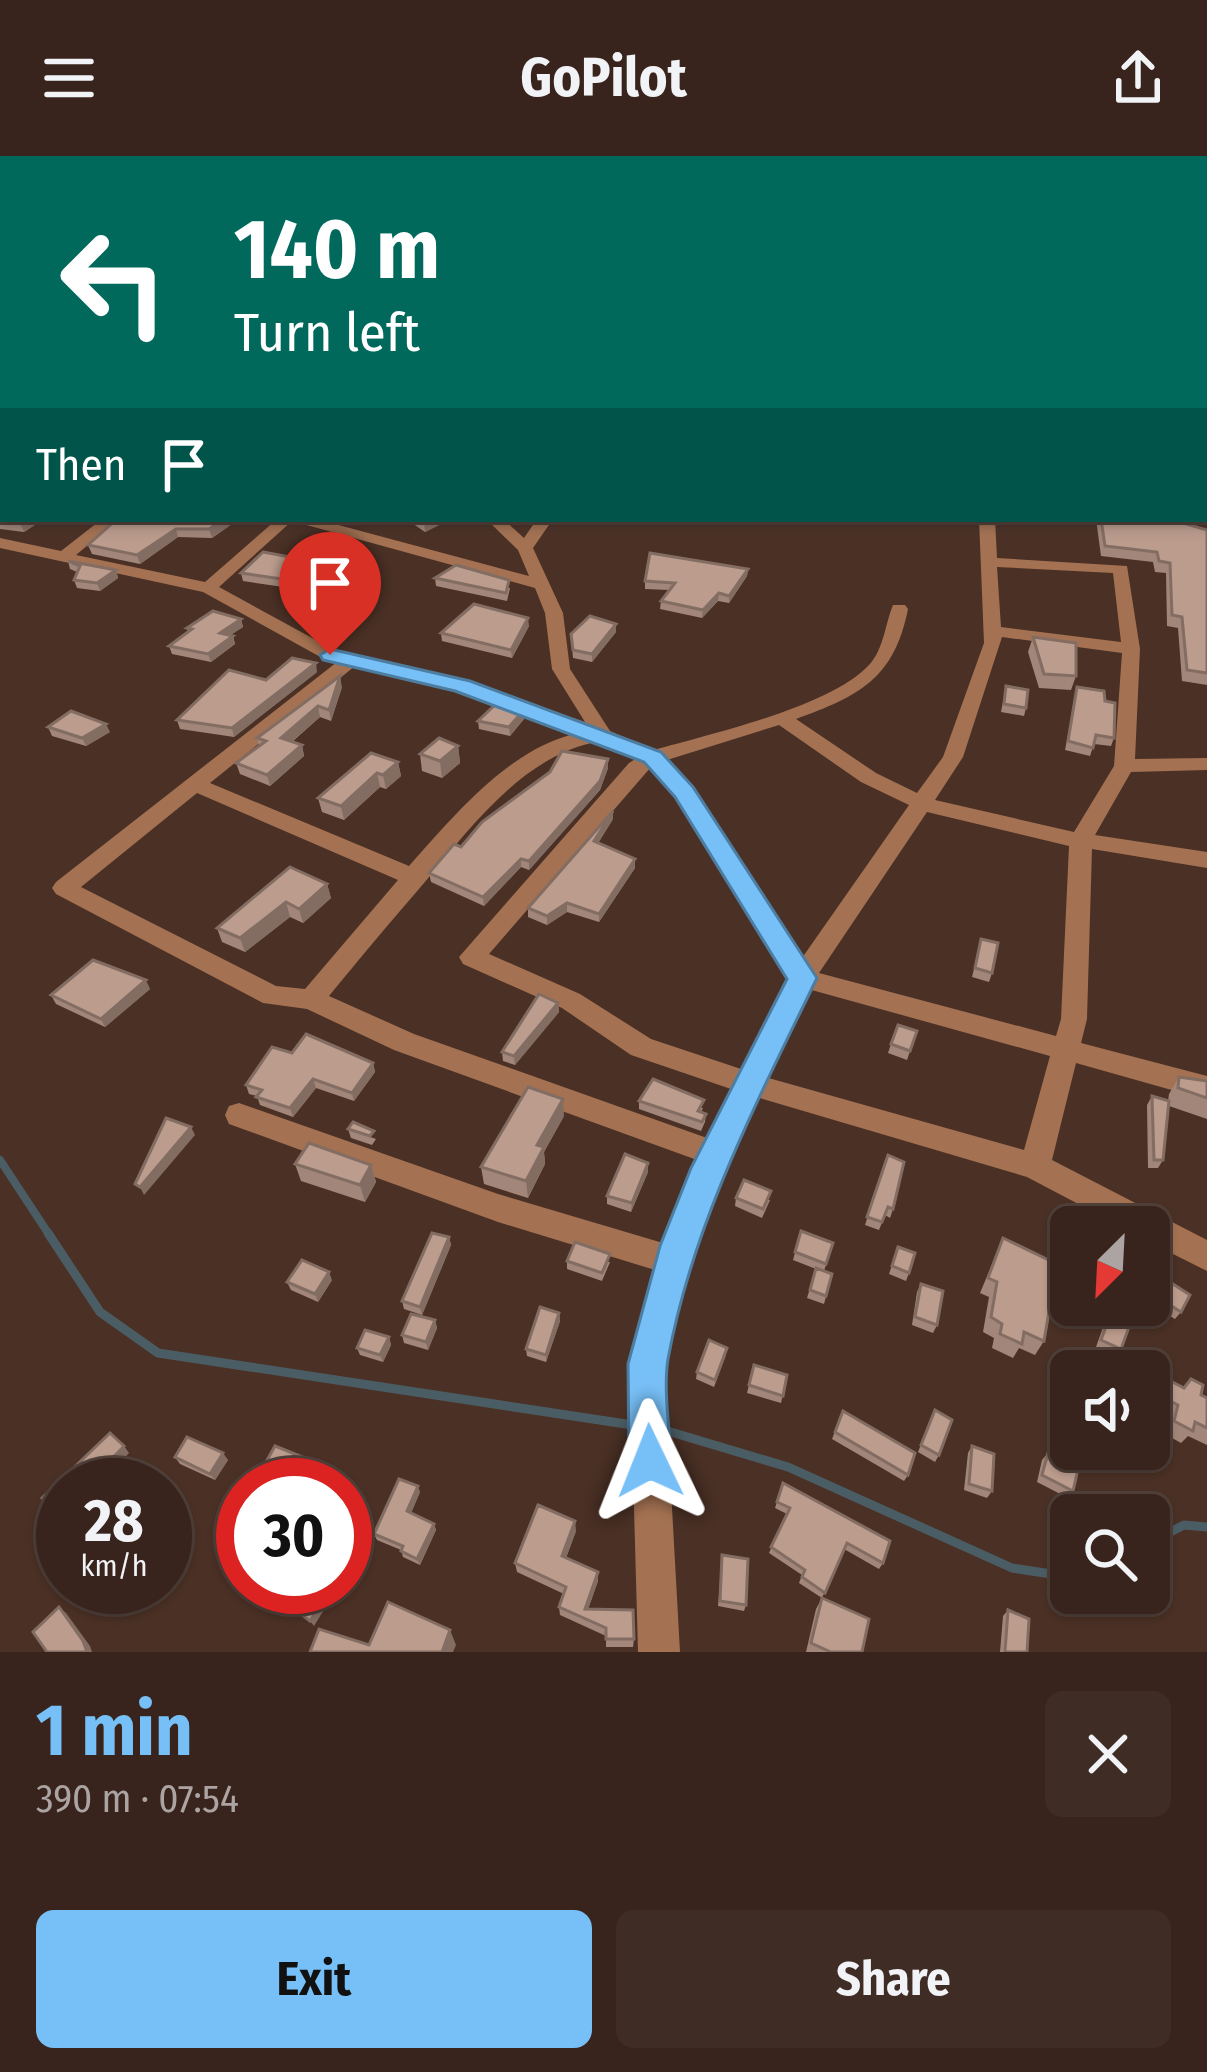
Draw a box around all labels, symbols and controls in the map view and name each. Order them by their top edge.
icon: menu [36,45,102,111]
icon: share [1105,45,1171,111]
text: GoPilot [520,46,687,110]
text: 140 m [234,199,440,300]
icon: left [36,204,192,360]
text: Turn left [234,301,420,365]
icon: arrive [151,432,217,498]
text: Then [36,438,127,492]
pin [279,532,381,655]
icon: arrive [297,550,363,616]
north arrow [1050,1206,1170,1326]
map controls [1050,1206,1170,1614]
button: sound [1050,1350,1170,1470]
position arrow [587,1398,713,1524]
speed limit sign: 30 [216,1458,372,1614]
text: 28 [84,1485,144,1557]
button: search [1050,1494,1170,1614]
text: km/h [81,1548,147,1584]
text: 1 min [36,1688,193,1774]
button: close [1045,1691,1171,1817]
text: 390 m · 07:54 [36,1776,239,1822]
button: Exit [36,1910,592,2048]
button: Share [616,1910,1171,2048]

